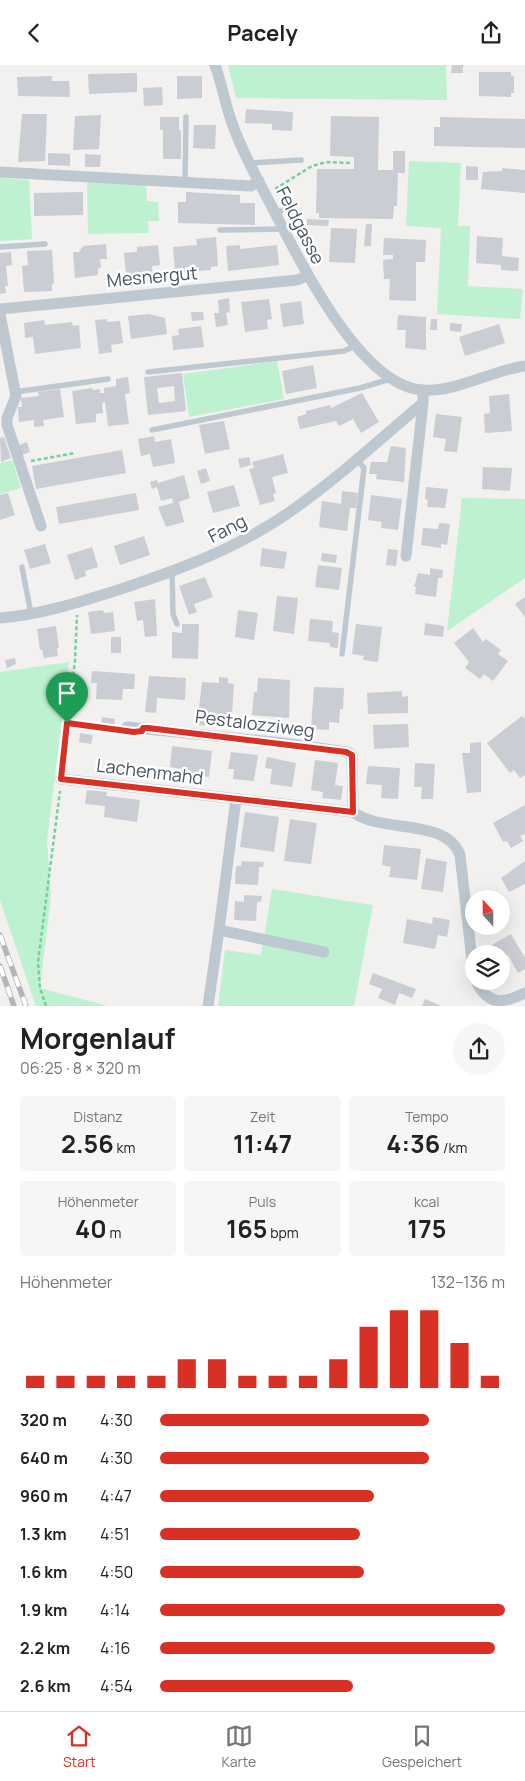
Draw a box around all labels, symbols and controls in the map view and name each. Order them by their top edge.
text: Pacely [227,18,298,48]
icon: back [20,19,48,47]
icon: share [477,19,505,47]
street label: Feldgasse [271,182,331,268]
street label: Mesnergut [106,260,198,292]
street label: Fang [204,508,250,548]
pin [46,672,88,723]
icon: arrive [53,679,81,707]
street label: Pestalozziweg [194,704,316,742]
street label: Lachenmahd [95,753,205,789]
north arrow [465,890,510,935]
map controls [465,890,510,990]
button: layers [465,945,510,990]
text: Morgenlauf [20,1019,175,1057]
button: share [453,1023,505,1075]
text: 06:25 · 8 × 320 m [20,1057,141,1079]
text: Distanz [74,1107,123,1126]
text: Zeit [250,1107,275,1126]
text: Tempo [405,1107,449,1126]
text: 2.56 [61,1126,114,1161]
text: 11:47 [233,1126,292,1161]
text: 4:36 [386,1126,440,1161]
text: km [114,1138,135,1157]
text: /km [440,1138,467,1157]
text: Höhenmeter [58,1192,139,1211]
text: Puls [249,1192,276,1211]
text: kcal [414,1192,440,1211]
text: 40 [75,1211,107,1246]
text: 165 [226,1211,267,1246]
text: 175 [407,1211,446,1246]
text: m [107,1223,121,1242]
text: bpm [267,1223,299,1242]
text: Höhenmeter [20,1271,113,1293]
text: 132–136 m [431,1271,505,1293]
text: 320 m [20,1409,67,1431]
text: 4:30 [100,1409,133,1431]
text: 640 m [20,1447,68,1469]
text: 4:30 [100,1447,133,1469]
text: 960 m [20,1485,68,1507]
text: 4:47 [100,1485,132,1507]
text: 1.3 km [20,1523,67,1545]
text: 4:51 [100,1523,130,1545]
text: 1.6 km [20,1561,67,1583]
text: 4:50 [100,1561,133,1583]
text: 1.9 km [20,1599,67,1621]
text: 4:14 [100,1599,130,1621]
text: 2.2 km [20,1637,70,1659]
text: 4:16 [100,1637,130,1659]
text: 2.6 km [20,1675,71,1697]
text: 4:54 [100,1675,133,1697]
tab: Start [63,1722,96,1771]
tab: Karte [221,1722,256,1771]
tab: Gespeichert [382,1722,462,1771]

